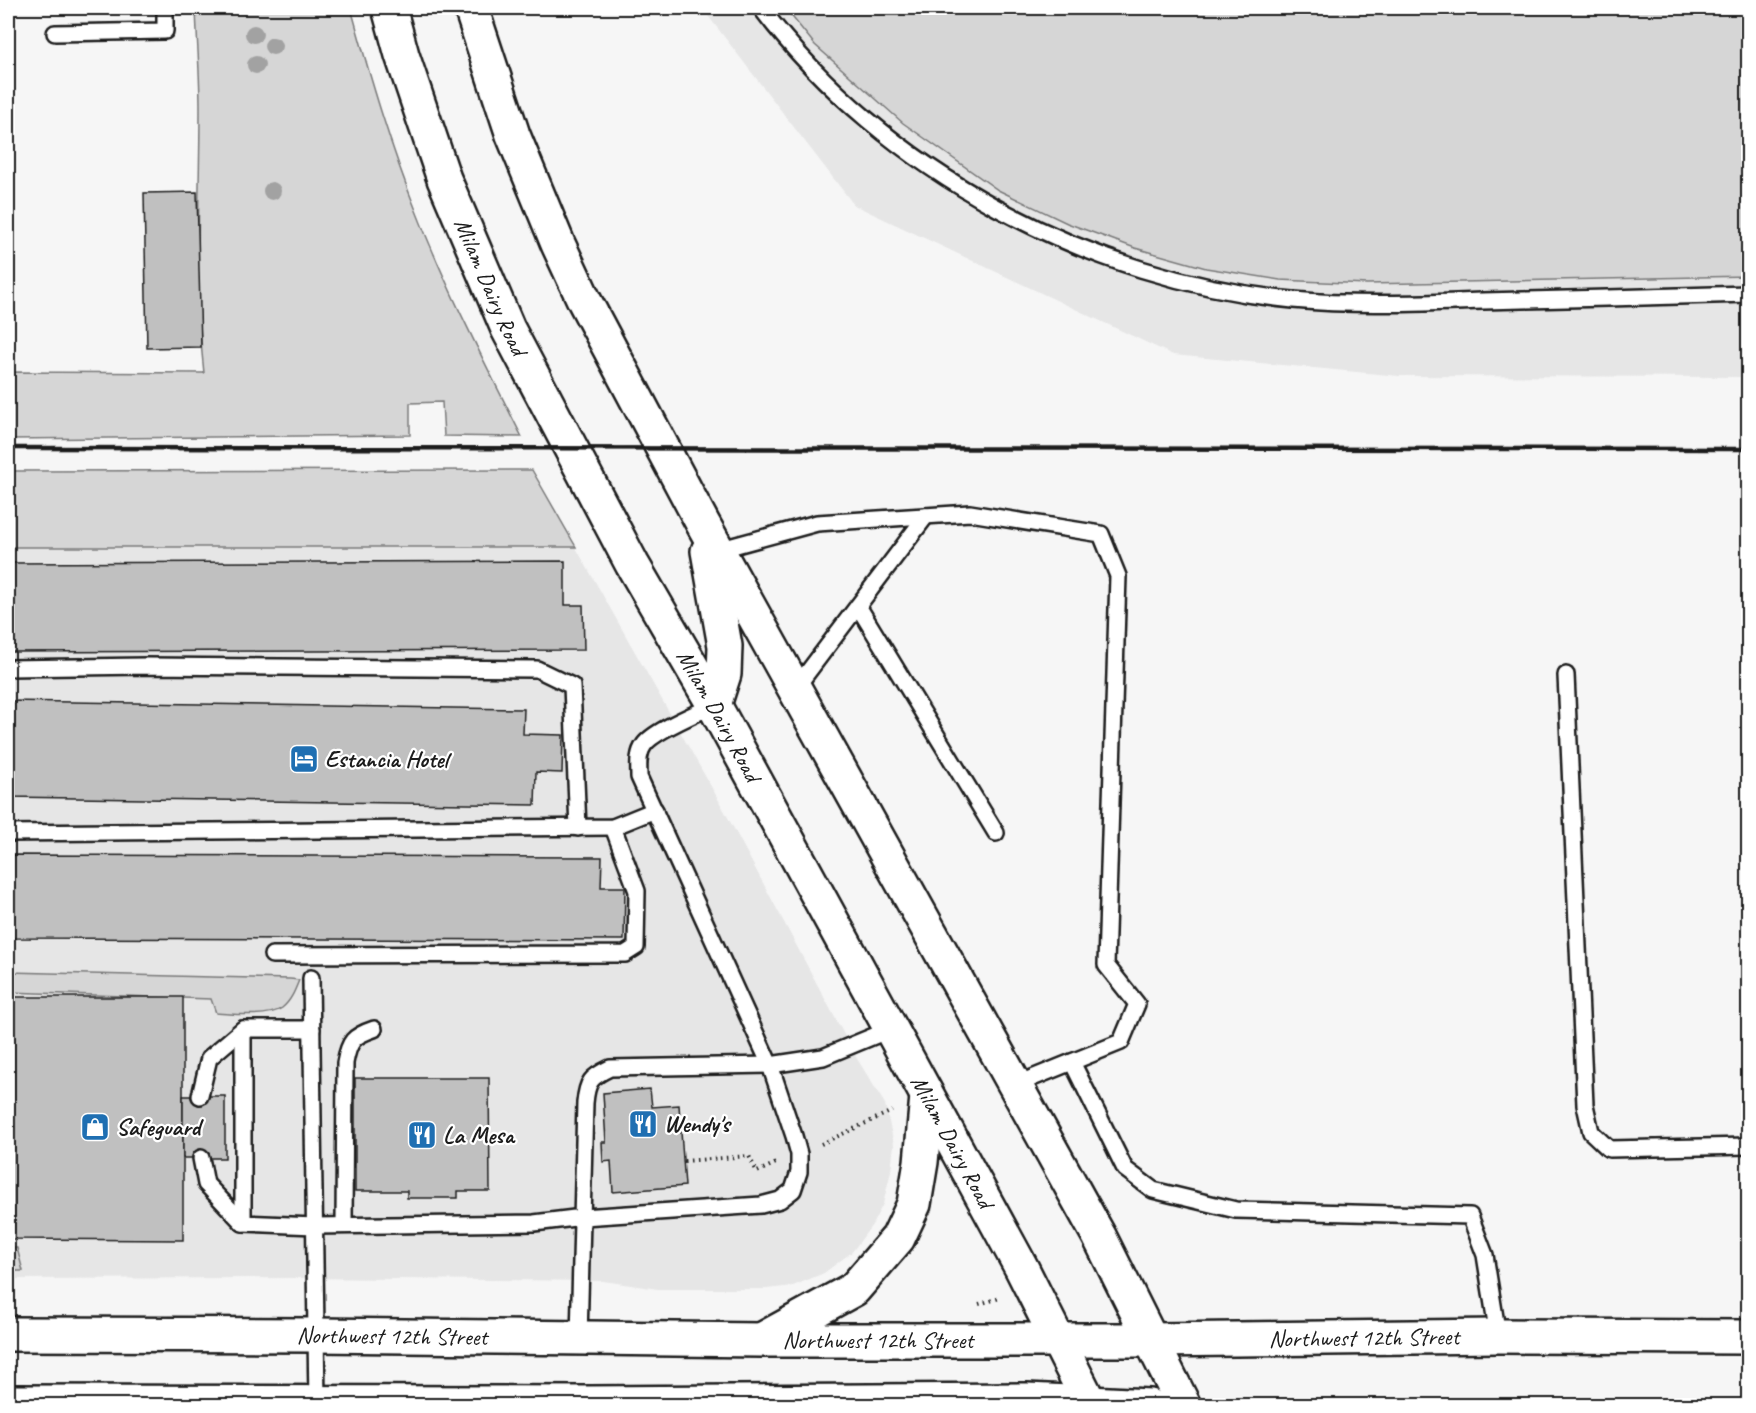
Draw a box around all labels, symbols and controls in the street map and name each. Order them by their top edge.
street label: Milam Dairy Road [447,214,536,363]
street label: Milam Dairy Road [670,644,769,790]
hotel icon: Estancia Hotel [288,743,320,775]
place label: Estancia Hotel [325,744,453,774]
street label: Milam Dairy Road [904,1070,1002,1216]
restaurant icon: Wendy's [627,1108,659,1140]
place label: Wendy's [664,1109,732,1139]
shop icon: Safeguard [79,1111,111,1143]
place label: Safeguard [116,1112,205,1142]
restaurant icon: La Mesa [406,1119,438,1151]
place label: La Mesa [443,1120,516,1150]
street label: Northwest 12th Street [297,1320,490,1352]
street label: Northwest 12th Street [1268,1321,1462,1354]
street label: Northwest 12th Street [783,1325,975,1355]

